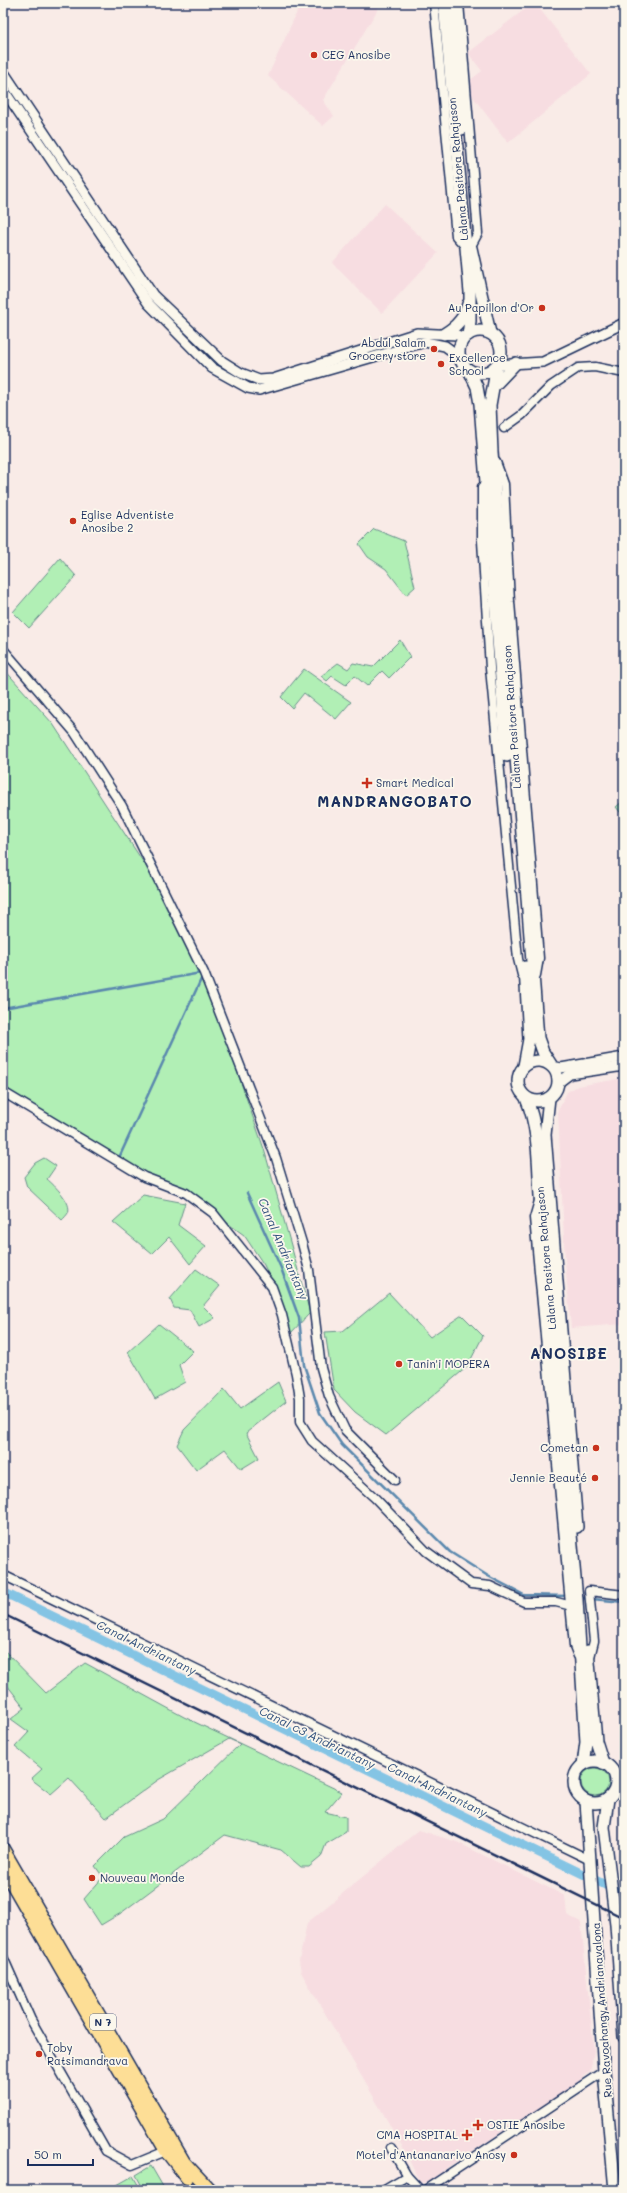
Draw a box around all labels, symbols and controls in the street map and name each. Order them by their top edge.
place label: CEG Anosibe [322,47,391,62]
marker: CEG Anosibe [309,50,319,60]
street label: Làlana Pasitora Rahajason [444,97,471,241]
place label: Au Papillon d'Or [448,300,534,315]
marker: Au Papillon d'Or [537,303,547,313]
place label: Abdul Salam Grocery store [349,335,426,363]
marker: Abdul Salam Grocery store [429,344,439,354]
place label: Excellence School [449,350,506,378]
marker: Excellence School [436,359,446,369]
place label: Eglise Adventiste Anosibe 2 [81,507,174,535]
marker: Eglise Adventiste Anosibe 2 [68,516,78,526]
street label: Làlana Pasitora Rahajason [499,645,524,789]
place label: Smart Medical [376,775,454,790]
marker: Smart Medical [361,777,373,789]
district label: MANDRANGOBATO [317,791,473,811]
street label: Làlana Pasitora Rahajason [532,1186,559,1330]
water label: Canal Andriantany [255,1195,313,1303]
district label: ANOSIBE [530,1343,608,1363]
place label: Tanin'i MOPERA [407,1356,490,1371]
marker: Tanin'i MOPERA [394,1359,404,1369]
place label: Cometan [540,1440,588,1455]
marker: Cometan [591,1443,601,1453]
place label: Jennie Beauté [510,1470,587,1485]
marker: Jennie Beauté [590,1473,600,1483]
water label: Canal Andriantany [94,1616,200,1679]
water label: Canal c3 Andriantany [257,1702,379,1772]
water label: Canal Andriantany [385,1758,491,1821]
place label: Nouveau Monde [100,1870,185,1885]
marker: Nouveau Monde [87,1873,97,1883]
street label: Rue Ravoahangy Andrianavalona [588,1922,615,2098]
road number: N 7 [90,2014,116,2030]
place label: Toby Ratsimandrava [47,2040,128,2068]
marker: Toby Ratsimandrava [34,2049,44,2059]
place label: OSTIE Anosibe [487,2117,566,2132]
marker: OSTIE Anosibe [472,2119,484,2131]
place label: CMA HOSPITAL [376,2127,458,2142]
marker: CMA HOSPITAL [461,2129,473,2141]
scale bar [28,2141,93,2167]
text: 50 m [34,2146,62,2162]
place label: Motel d'Antananarivo Anosy [356,2147,506,2162]
marker: Motel d'Antananarivo Anosy [509,2150,519,2160]

